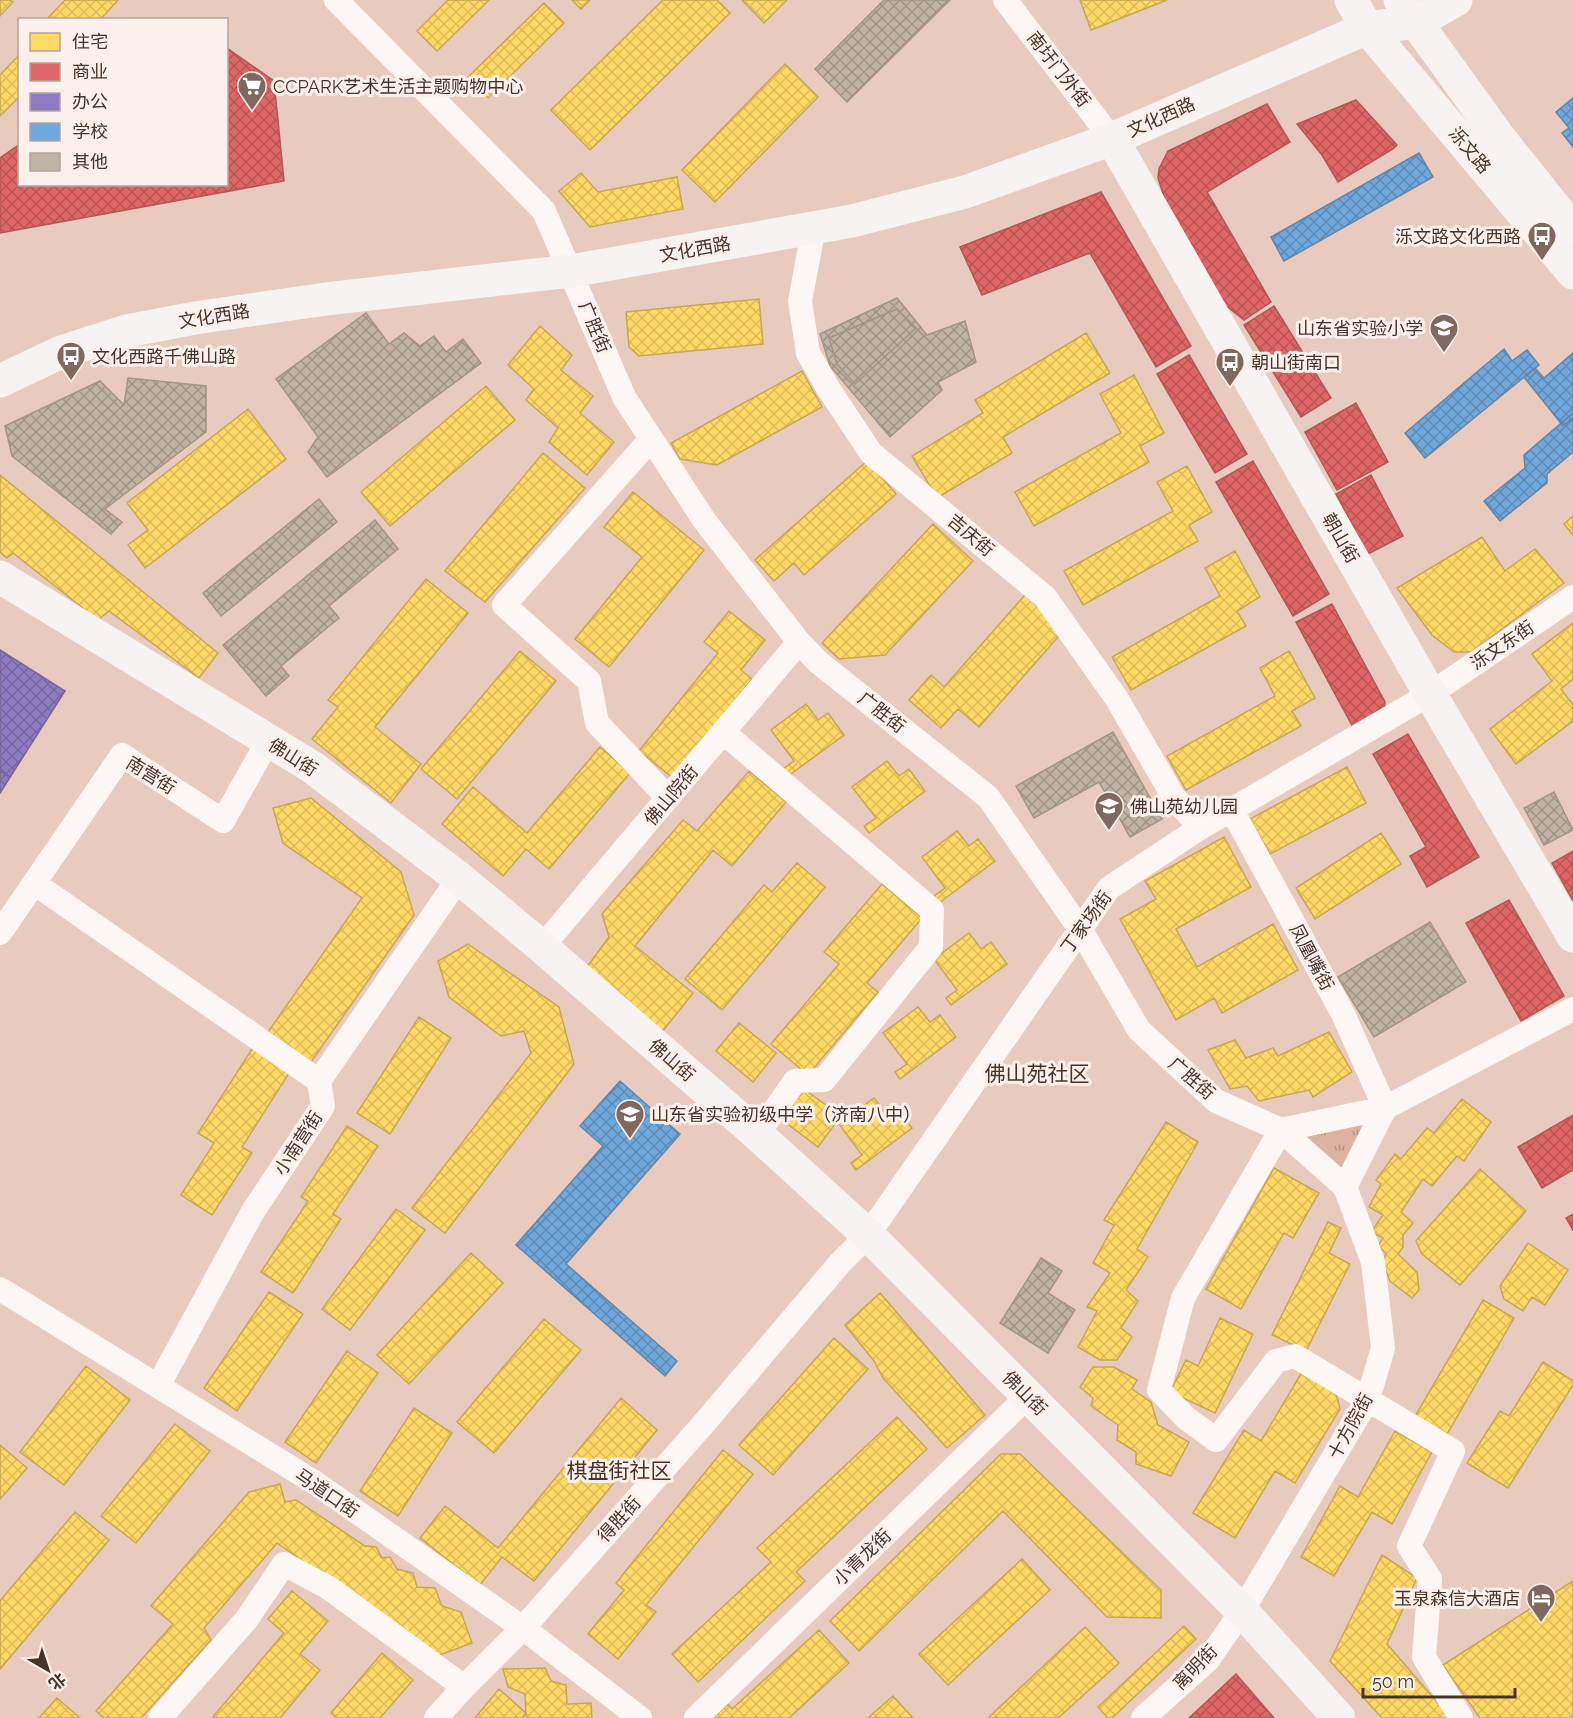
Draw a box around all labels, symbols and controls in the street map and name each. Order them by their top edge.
legend [18,18,228,186]
street label: 南圩门外街 [1023,27,1095,111]
text: 住宅 [72,31,108,52]
text: 商业 [72,61,108,82]
supermarket icon: CCPARK艺术生活主题购物中心 [236,70,268,112]
place label: CCPARK艺术生活主题购物中心 [273,76,523,97]
text: 办公 [72,91,108,112]
street label: 文化西路 [1124,93,1198,141]
text: 学校 [72,121,108,142]
street label: 泺文路 [1445,123,1495,177]
text: 其他 [72,151,108,172]
bus stop icon: 泺文路文化西路 [1526,220,1558,262]
place label: 泺文路文化西路 [1395,226,1521,247]
street label: 文化西路 [658,232,732,266]
street label: 广胜街 [575,298,615,356]
street label: 文化西路 [177,300,251,332]
school or university icon: 山东省实验小学 [1428,312,1460,354]
place label: 山东省实验小学 [1297,318,1423,339]
bus stop icon: 文化西路千佛山路 [55,340,87,382]
place label: 文化西路千佛山路 [92,346,236,367]
bus stop icon: 朝山街南口 [1214,346,1246,388]
place label: 朝山街南口 [1251,352,1341,373]
street label: 朝山街 [1318,509,1364,567]
street label: 吉庆街 [944,510,998,560]
street label: 泺文东街 [1466,616,1538,674]
street label: 广胜街 [854,687,910,737]
street label: 佛山街 [265,734,321,780]
street label: 南营街 [123,752,179,798]
street label: 佛山院街 [640,761,702,829]
school or university icon: 佛山苑幼儿园 [1093,790,1125,832]
place label: 佛山苑幼儿园 [1130,796,1238,817]
street label: 丁家场街 [1056,887,1116,957]
street label: 凤凰嘴街 [1286,920,1338,994]
street label: 佛山街 [645,1034,699,1086]
street label: 广胜街 [1165,1052,1219,1104]
district label: 佛山苑社区 [985,1061,1090,1086]
school or university icon: 山东省实验初级中学（济南八中） [614,1098,646,1140]
place label: 山东省实验初级中学（济南八中） [651,1104,921,1125]
street label: 小南营街 [270,1107,326,1179]
street label: 佛山街 [998,1366,1052,1420]
street label: 十方院街 [1323,1389,1377,1463]
district label: 棋盘街社区 [567,1458,672,1483]
street label: 马道口街 [291,1464,363,1522]
street label: 得胜街 [593,1492,645,1546]
street label: 小青龙街 [829,1524,895,1590]
hotel icon: 玉泉森信大酒店 [1525,1582,1557,1624]
place label: 玉泉森信大酒店 [1394,1588,1520,1609]
north arrow [18,1640,78,1700]
street label: 离明街 [1169,1640,1221,1694]
scale bar [1363,1661,1514,1699]
text: 北 [45,1669,69,1694]
text: 50 m [1372,1671,1414,1692]

